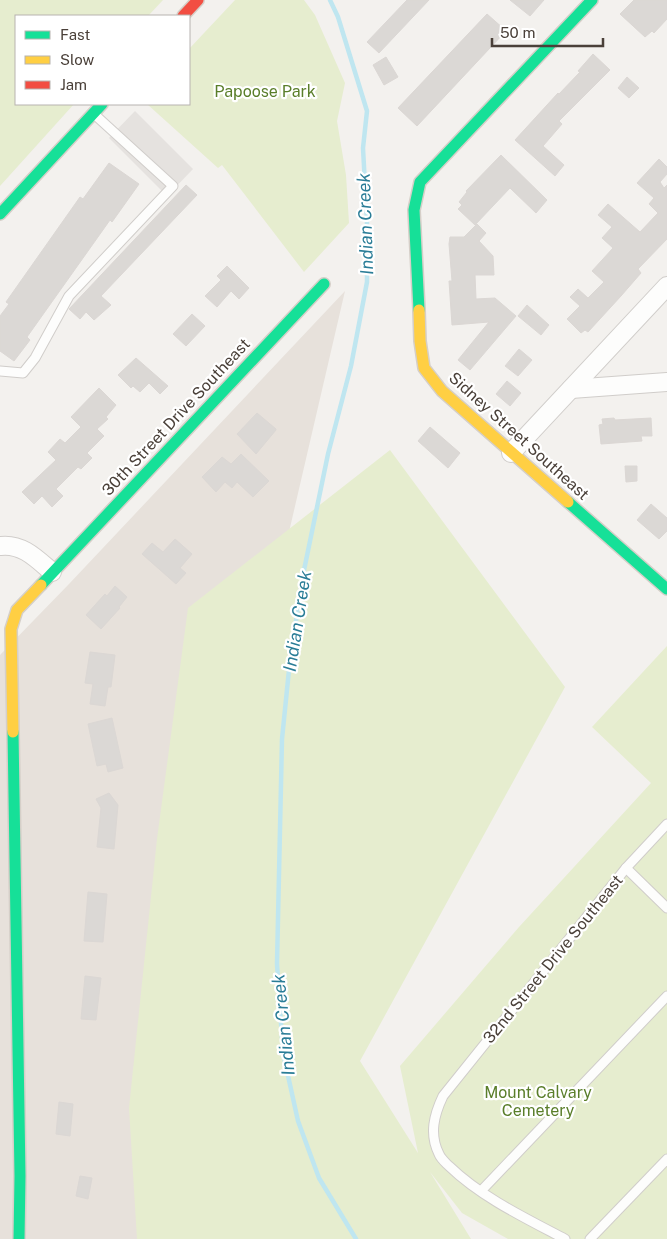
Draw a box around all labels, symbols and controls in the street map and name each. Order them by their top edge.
legend [15,15,190,105]
scale bar [492,15,603,47]
text: 50 m [500,24,535,41]
text: Fast [60,26,90,43]
text: Slow [60,51,95,68]
text: Jam [60,76,87,93]
park label: Papoose Park [214,82,316,101]
water label: Indian Creek [353,172,377,275]
street label: 30th Street Drive Southeast [98,334,254,500]
street label: Sidney Street Southeast [445,368,593,504]
water label: Indian Creek [279,569,315,673]
street label: 32nd Street Drive Southeast [479,871,627,1047]
water label: Indian Creek [267,973,299,1077]
park label: Mount Calvary Cemetery [484,1083,592,1120]

